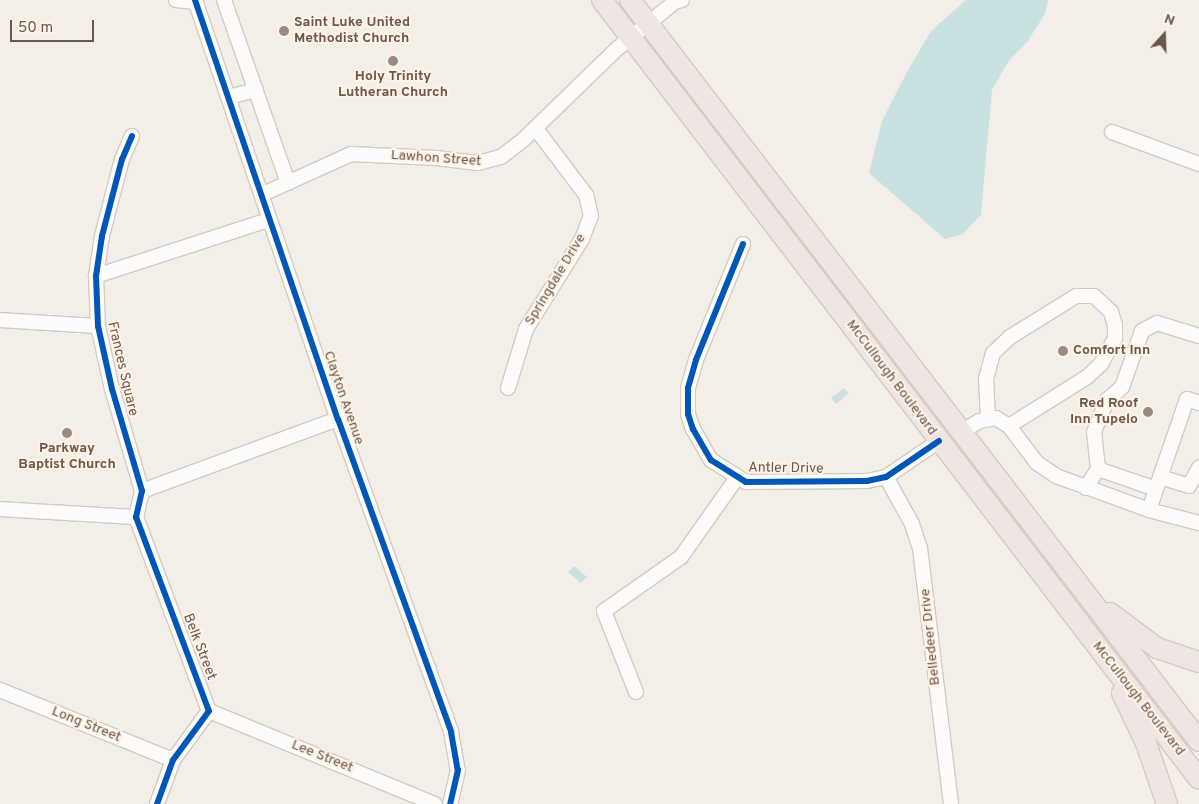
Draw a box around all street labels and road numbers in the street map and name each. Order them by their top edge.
street label: Lawhon Street [390,147,482,171]
street label: Springdale Drive [522,231,590,329]
street label: McCullough Boulevard [842,317,940,439]
street label: Frances Square [103,320,141,418]
street label: Clayton Avenue [319,349,367,447]
street label: Antler Drive [748,460,824,478]
street label: Belledeer Drive [918,588,944,686]
street label: Belk Street [179,611,219,683]
street label: McCullough Boulevard [1088,639,1188,759]
street label: Long Street [49,703,123,747]
street label: Lee Street [289,737,355,777]

